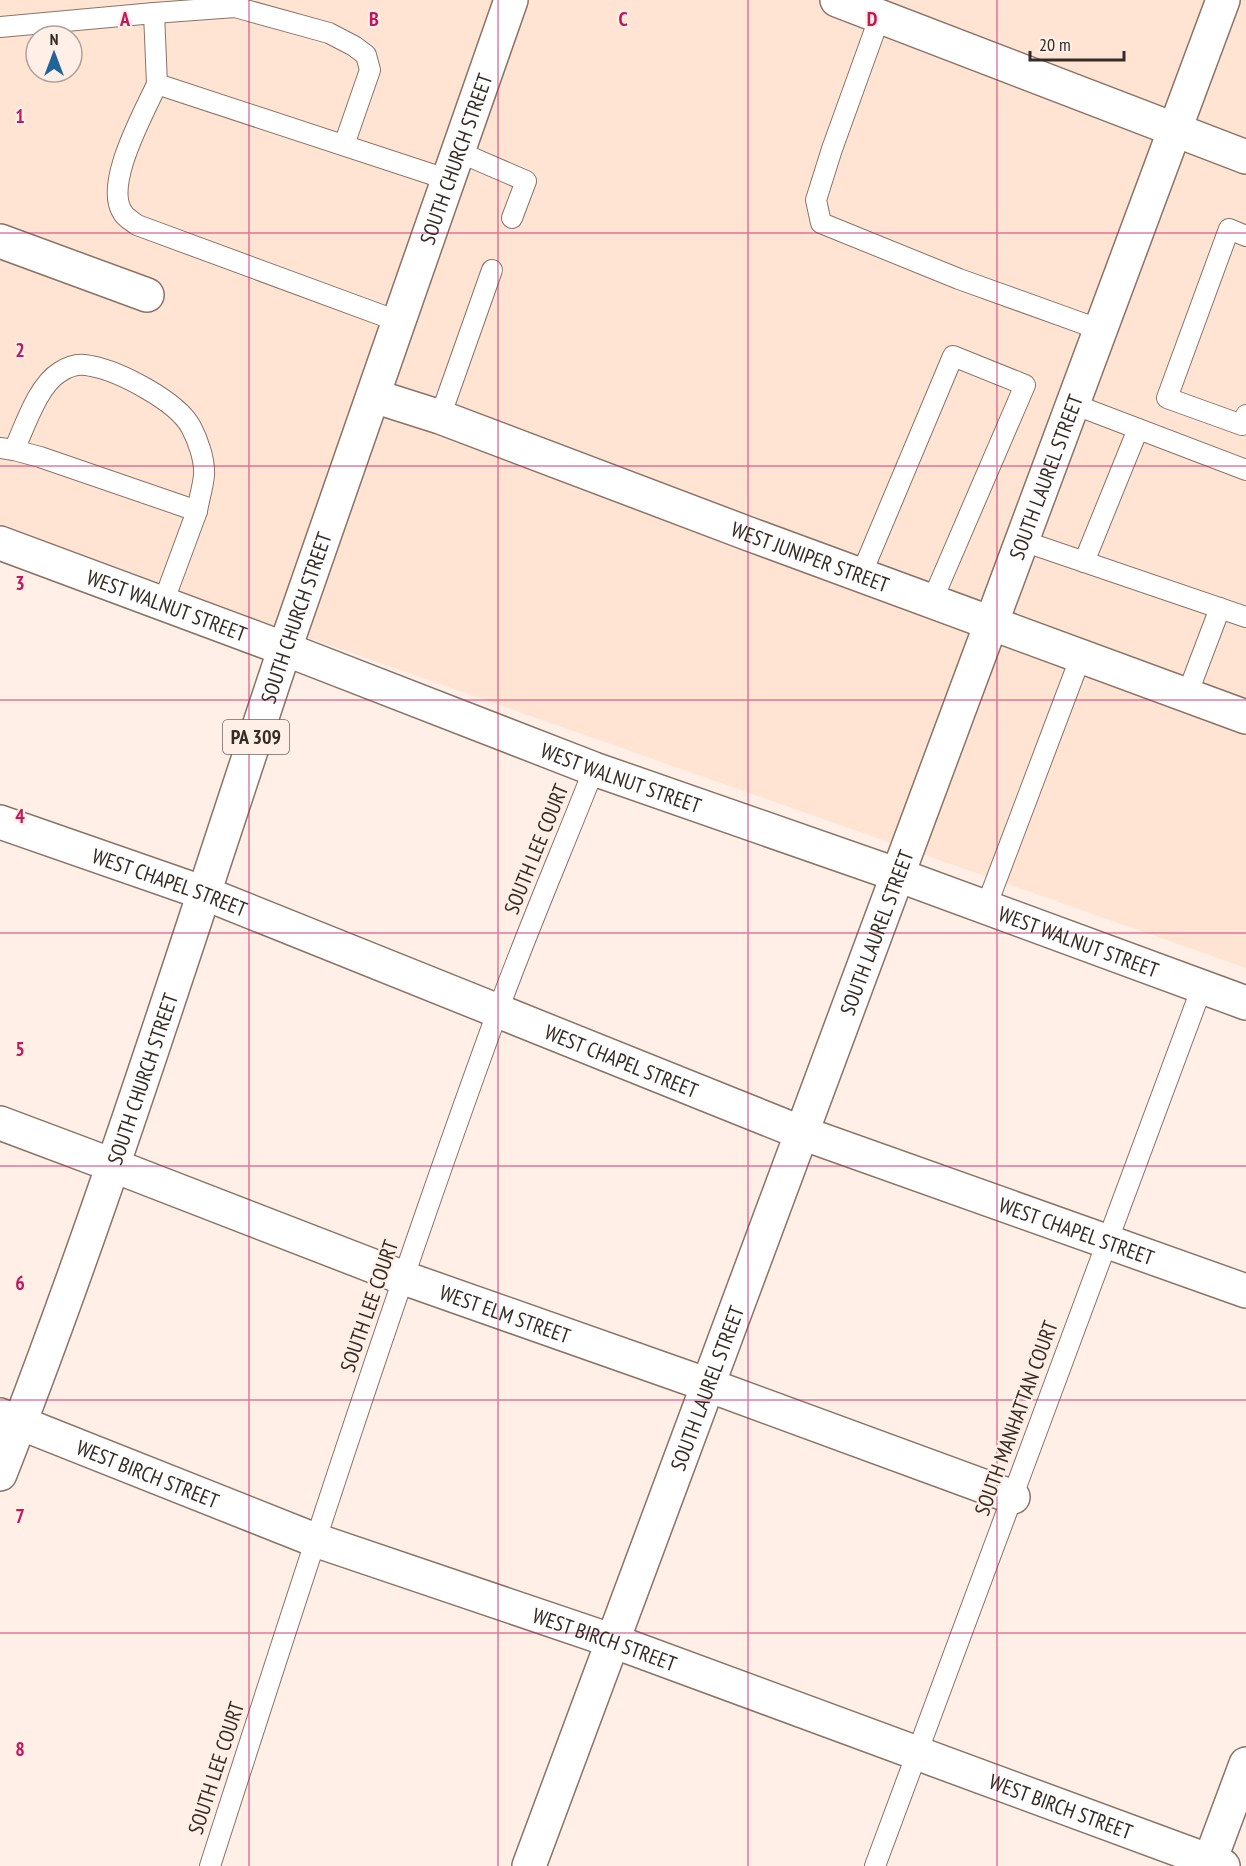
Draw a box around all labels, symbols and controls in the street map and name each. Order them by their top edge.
text: A [119,6,131,32]
text: B [369,6,379,32]
text: C [618,6,628,32]
text: D [867,6,878,32]
north arrow [24,24,84,84]
scale bar [1030,24,1124,62]
text: N [50,29,58,49]
text: 20 m [1039,33,1071,56]
street label: SOUTH CHURCH STREET [413,69,498,248]
text: 1 [15,103,25,129]
text: 2 [15,337,25,363]
street label: SOUTH LAUREL STREET [1003,390,1089,563]
street label: WEST JUNIPER STREET [727,515,894,598]
street label: SOUTH CHURCH STREET [254,528,338,707]
street label: WEST WALNUT STREET [83,563,251,647]
text: 3 [15,570,25,596]
road number: PA 309 [223,720,289,754]
street label: WEST WALNUT STREET [537,736,705,819]
street label: SOUTH LEE COURT [498,779,575,918]
text: 4 [15,803,25,829]
street label: WEST CHAPEL STREET [89,842,252,923]
street label: SOUTH LAUREL STREET [833,846,919,1019]
street label: WEST WALNUT STREET [995,900,1163,983]
street label: SOUTH CHURCH STREET [101,989,184,1168]
street label: WEST CHAPEL STREET [541,1018,703,1104]
text: 5 [15,1036,25,1062]
street label: WEST CHAPEL STREET [995,1191,1159,1271]
street label: SOUTH LEE COURT [334,1236,404,1376]
text: 6 [15,1270,25,1296]
street label: WEST ELM STREET [436,1278,575,1349]
street label: SOUTH LAUREL STREET [664,1301,750,1474]
street label: SOUTH MANHATTAN COURT [968,1316,1064,1519]
street label: WEST BIRCH STREET [73,1433,223,1514]
text: 7 [15,1503,25,1529]
street label: WEST BIRCH STREET [529,1601,681,1677]
street label: SOUTH LEE COURT [182,1698,250,1838]
text: 8 [15,1736,25,1762]
street label: WEST BIRCH STREET [986,1767,1137,1845]

